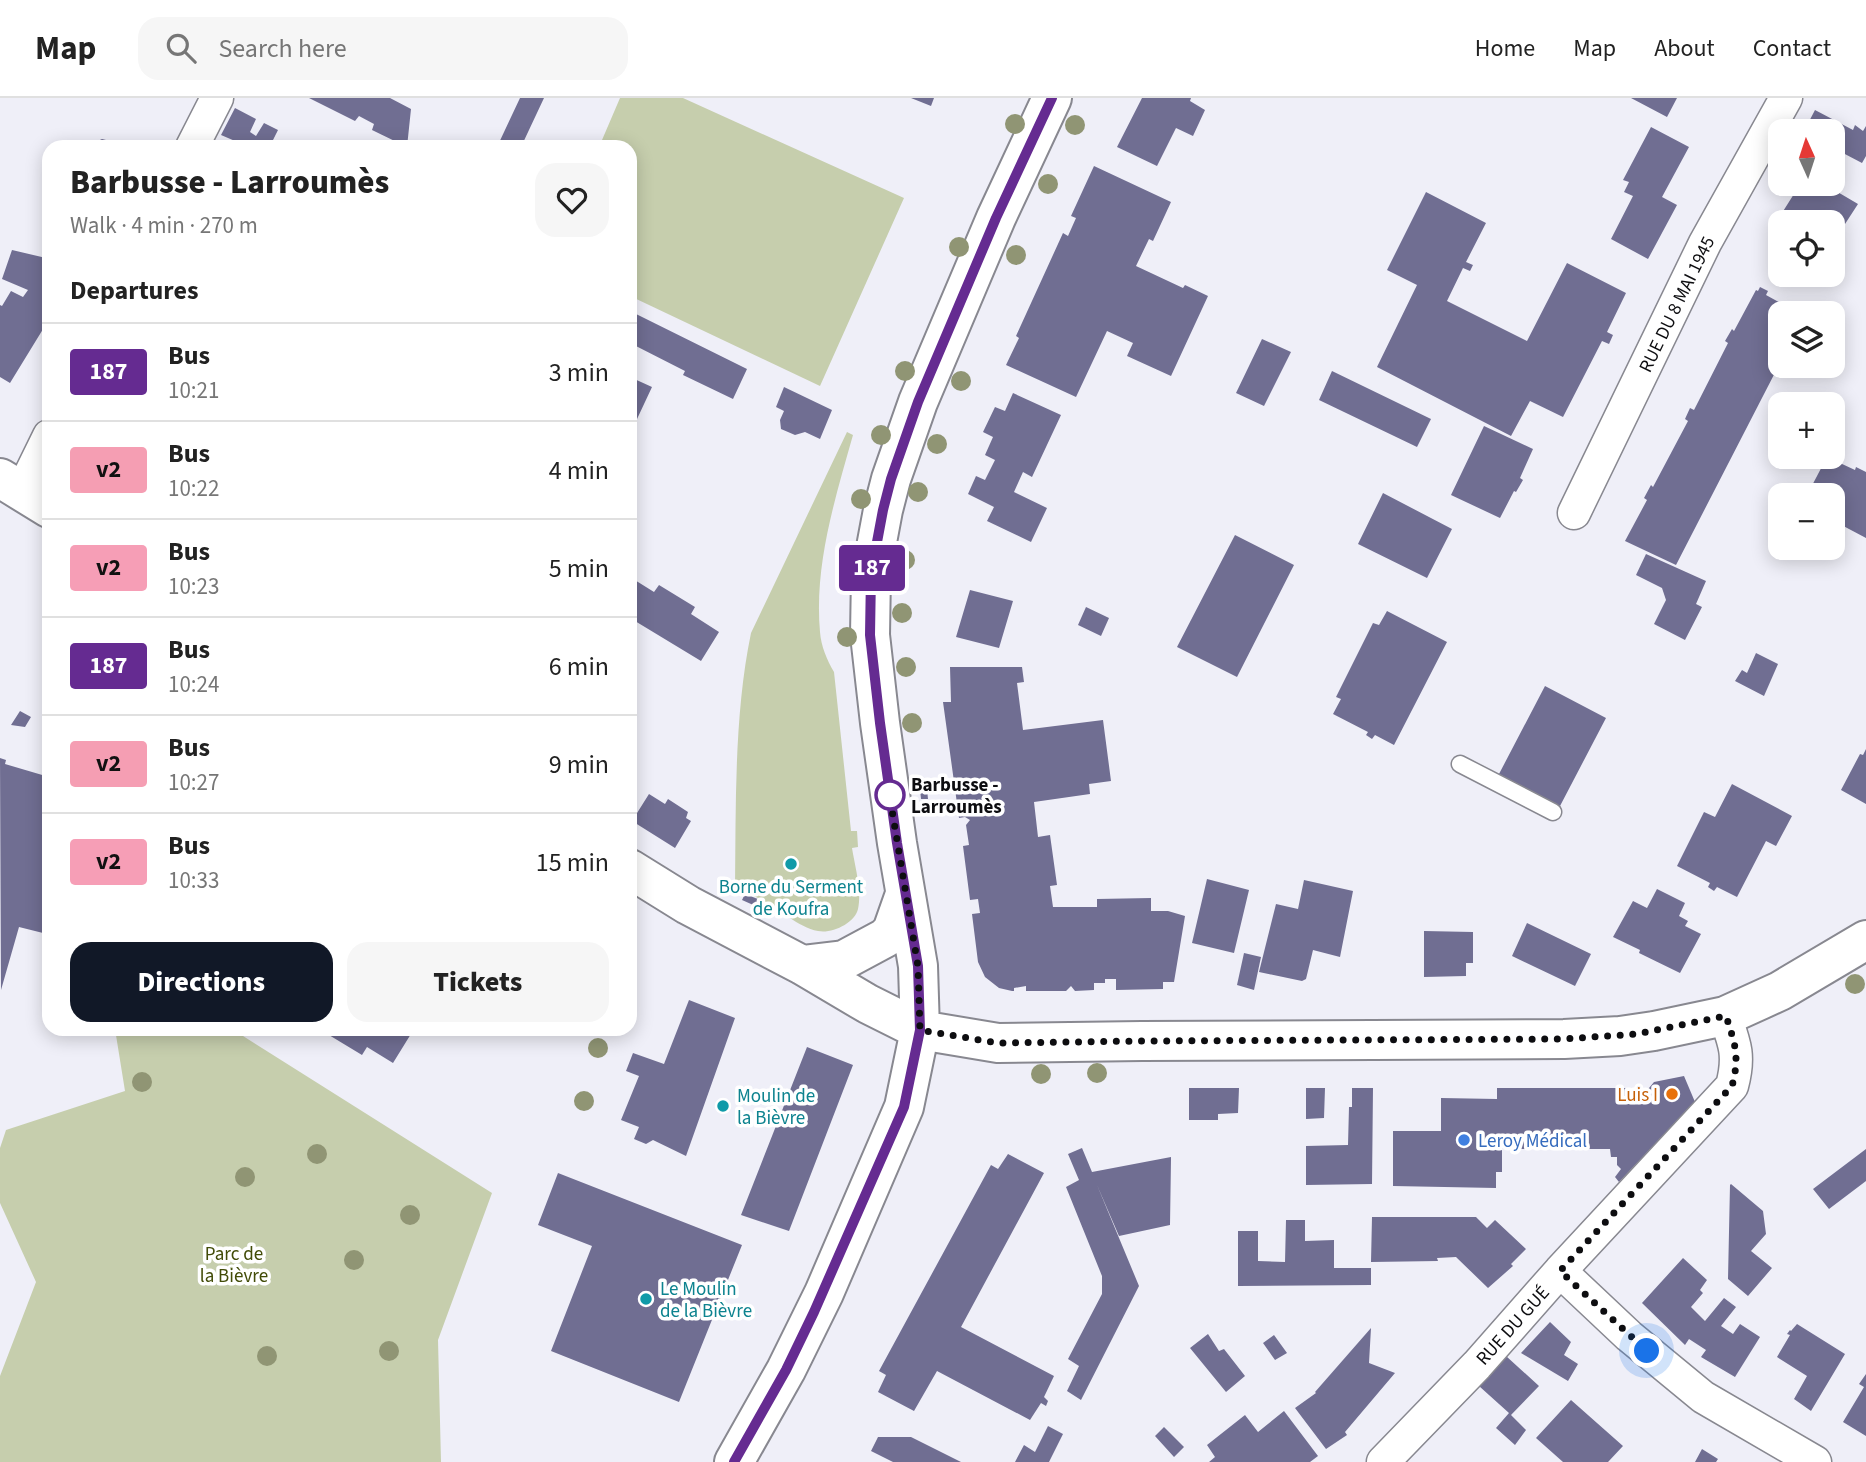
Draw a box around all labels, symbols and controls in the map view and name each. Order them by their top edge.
search box [138,17,628,80]
text: Map [35,25,96,72]
icon: search [162,29,200,67]
text: Search here [218,30,347,67]
text: Home [1475,31,1535,66]
text: Map [1573,31,1616,66]
text: About [1654,31,1715,66]
text: Contact [1753,31,1831,66]
north arrow [1768,119,1844,196]
map controls [1768,119,1845,560]
text: Barbusse - Larroumès [70,159,389,206]
button: heart [535,163,609,237]
text: Walk · 4 min · 270 m [70,209,258,242]
button: locate [1768,210,1845,287]
street label: RUE DU 8 MAI 1945 [1633,232,1722,377]
text: Departures [70,272,198,309]
button: layers [1768,301,1845,378]
text: Bus [168,337,210,374]
text: 187 [89,354,128,389]
text: 3 min [549,354,609,391]
text: 10:21 [168,374,219,407]
button: + [1768,392,1845,469]
text: Bus [168,435,210,472]
text: v2 [96,452,121,487]
text: 4 min [549,452,609,489]
text: 10:22 [168,472,219,505]
button: − [1768,483,1845,560]
text: Bus [168,533,210,570]
line badge: 187 [832,545,912,591]
text: v2 [96,550,121,585]
text: 5 min [549,550,609,587]
text: 187 [853,550,891,585]
text: 10:23 [168,570,219,603]
text: Bus [168,631,210,668]
text: 187 [89,648,128,683]
text: 6 min [549,648,609,685]
text: 10:24 [168,668,219,701]
text: Bus [168,729,210,766]
text: v2 [96,746,121,781]
text: 9 min [549,746,609,783]
text: 10:27 [168,766,219,799]
place label: Barbusse - Larroumès [911,772,1002,821]
marker: Barbusse - Larroumès [875,780,905,810]
text: Bus [168,827,210,864]
text: v2 [96,844,121,879]
text: 15 min [536,844,609,881]
marker: Borne du Serment de Koufra [783,856,799,872]
text: 10:33 [168,864,219,897]
place label: Borne du Serment de Koufra [719,874,864,923]
button: Directions [70,942,333,1022]
button: Tickets [347,942,609,1022]
place label: Luis I [1617,1082,1658,1109]
place label: Moulin de la Bièvre [737,1083,815,1132]
marker: Luis I [1664,1086,1680,1102]
marker: Moulin de la Bièvre [715,1098,731,1114]
place label: Leroy Médical [1478,1128,1587,1155]
marker: Leroy Médical [1456,1132,1472,1148]
park label: Parc de la Bièvre [200,1241,268,1290]
place label: Le Moulin de la Bièvre [660,1276,752,1325]
street label: RUE DU GUÉ [1470,1280,1556,1372]
marker: Le Moulin de la Bièvre [638,1291,654,1307]
your location [1629,1333,1664,1368]

